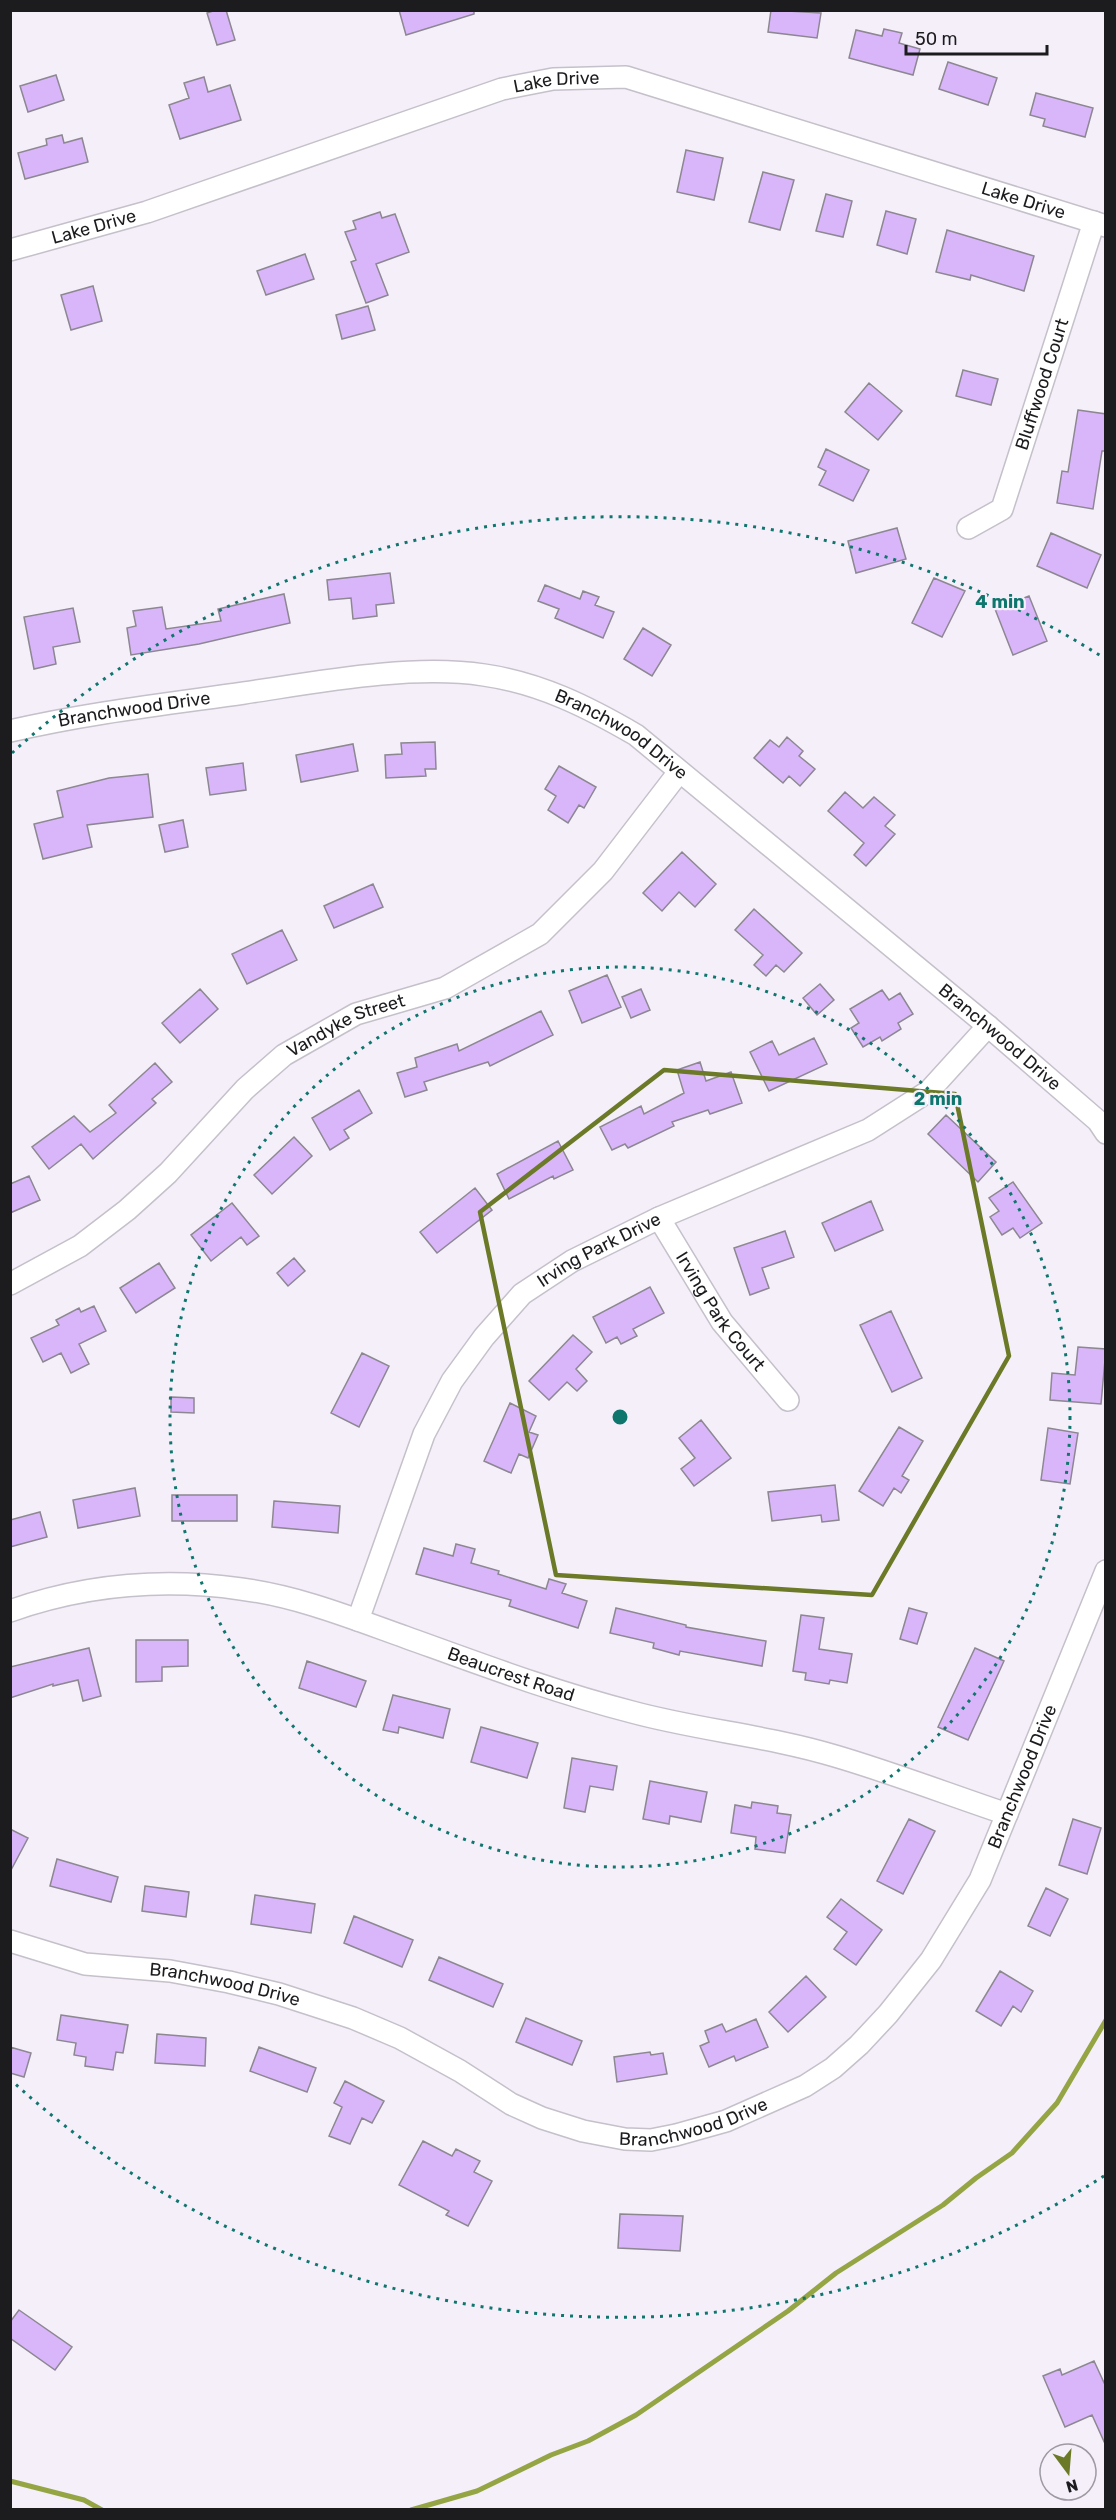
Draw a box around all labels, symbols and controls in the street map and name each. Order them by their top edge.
scale bar [906,18,1047,56]
text: 50 m [915,28,958,50]
street label: Lake Drive [511,67,600,98]
street label: Lake Drive [979,177,1068,224]
street label: Lake Drive [49,205,139,249]
street label: Bluffwood Court [1011,316,1073,453]
text: 4 min [975,591,1025,613]
street label: Branchwood Drive [551,684,692,784]
street label: Branchwood Drive [56,687,212,732]
street label: Branchwood Drive [934,979,1066,1095]
street label: Vandyke Street [283,989,407,1062]
text: 2 min [914,1088,962,1110]
street label: Irving Park Drive [533,1208,664,1292]
street label: Irving Park Court [671,1248,770,1376]
centre of rings [610,1407,630,1427]
street label: Beaucrest Road [445,1642,577,1706]
street label: Branchwood Drive [983,1701,1061,1852]
street label: Branchwood Drive [149,1958,303,2011]
street label: Branchwood Drive [619,2093,771,2151]
north arrow [1038,2442,1098,2502]
text: N [1064,2475,1080,2497]

